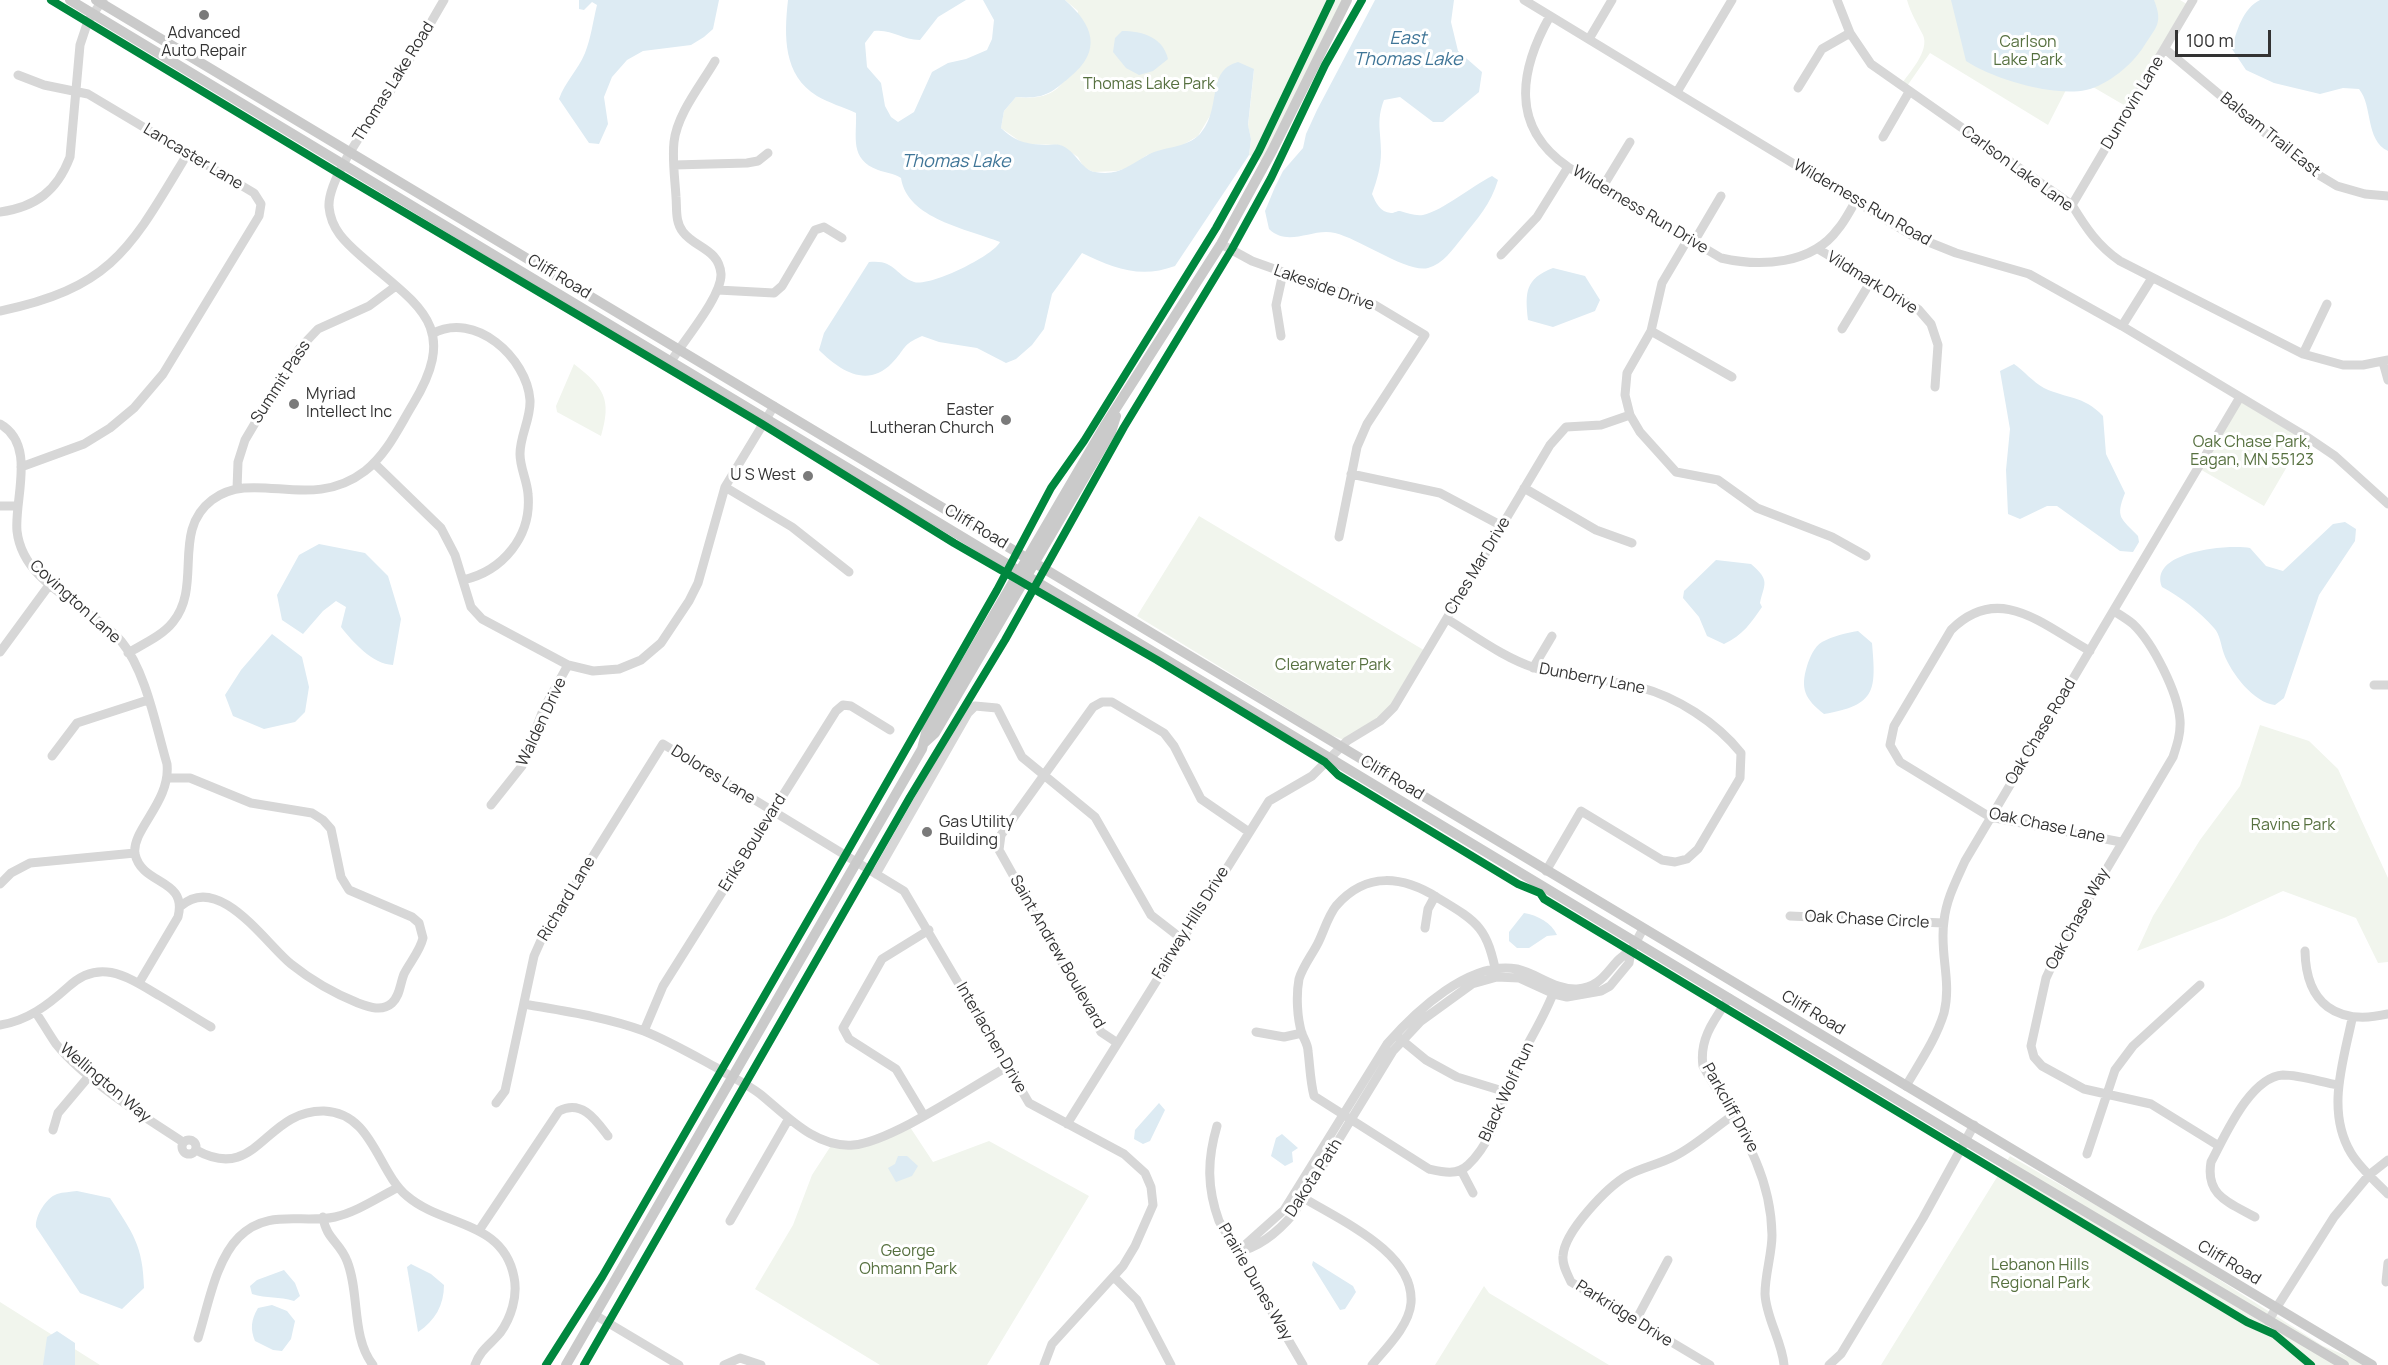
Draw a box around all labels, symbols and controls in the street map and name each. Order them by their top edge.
marker: Advanced Auto Repair [197,8,211,22]
street label: Thomas Lake Road [349,18,439,146]
scale bar [2178,18,2274,56]
place label: Advanced Auto Repair [161,24,247,62]
water label: East Thomas Lake [1354,28,1462,70]
text: 100 m [2186,28,2234,52]
park label: Carlson Lake Park [1993,33,2063,71]
street label: Dunrovin Lane [2098,53,2168,153]
park label: Thomas Lake Park [1083,75,1215,95]
street label: Balsam Trail East [2216,89,2324,181]
street label: Lancaster Lane [140,120,246,194]
street label: Carlson Lake Lane [1957,122,2077,216]
water label: Thomas Lake [902,151,1010,173]
street label: Wilderness Run Road [1790,156,1934,250]
street label: Wilderness Run Drive [1569,162,1711,258]
street label: Vildmark Drive [1823,248,1921,318]
street label: Cliff Road [524,251,594,303]
street label: Lakeside Drive [1271,261,1377,315]
street label: Summit Pass [247,337,315,427]
place label: Myriad Intellect Inc [306,385,392,423]
marker: Myriad Intellect Inc [287,397,301,411]
place label: Easter Lutheran Church [870,401,994,439]
marker: Easter Lutheran Church [999,413,1013,427]
park label: Oak Chase Park, Eagan, MN 55123 [2190,433,2314,471]
place label: U S West [730,466,796,486]
marker: U S West [801,469,815,483]
street label: Cliff Road [941,501,1011,553]
street label: Ches Mar Drive [1441,514,1515,618]
street label: Covington Lane [26,556,124,648]
park label: Clearwater Park [1275,656,1391,676]
street label: Dunberry Lane [1537,659,1647,699]
street label: Walden Drive [513,675,571,769]
street label: Oak Chase Road [2002,675,2080,789]
street label: Dolores Lane [667,741,759,809]
street label: Cliff Road [1357,752,1427,804]
street label: Eriks Boulevard [715,791,791,895]
street label: Oak Chase Lane [1987,804,2107,848]
place label: Gas Utility Building [939,813,1014,851]
park label: Ravine Park [2251,816,2335,836]
marker: Gas Utility Building [920,825,934,839]
street label: Richard Lane [534,853,600,945]
street label: Fairway Hills Drive [1149,863,1233,983]
street label: Oak Chase Way [2042,865,2114,973]
street label: Saint Andrew Boulevard [1005,872,1109,1032]
street label: Oak Chase Circle [1804,907,1930,933]
street label: Interlachen Drive [952,979,1030,1097]
street label: Cliff Road [1778,987,1848,1039]
street label: Wellington Way [56,1039,154,1127]
street label: Black Wolf Run [1476,1039,1538,1145]
street label: Parkcliff Drive [1698,1060,1762,1156]
street label: Dakota Path [1282,1135,1346,1221]
street label: Prairie Dunes Way [1214,1220,1296,1344]
street label: Cliff Road [2194,1237,2264,1289]
park label: George Ohmann Park [859,1242,957,1280]
park label: Lebanon Hills Regional Park [1990,1256,2090,1294]
street label: Parkridge Drive [1572,1277,1676,1351]

